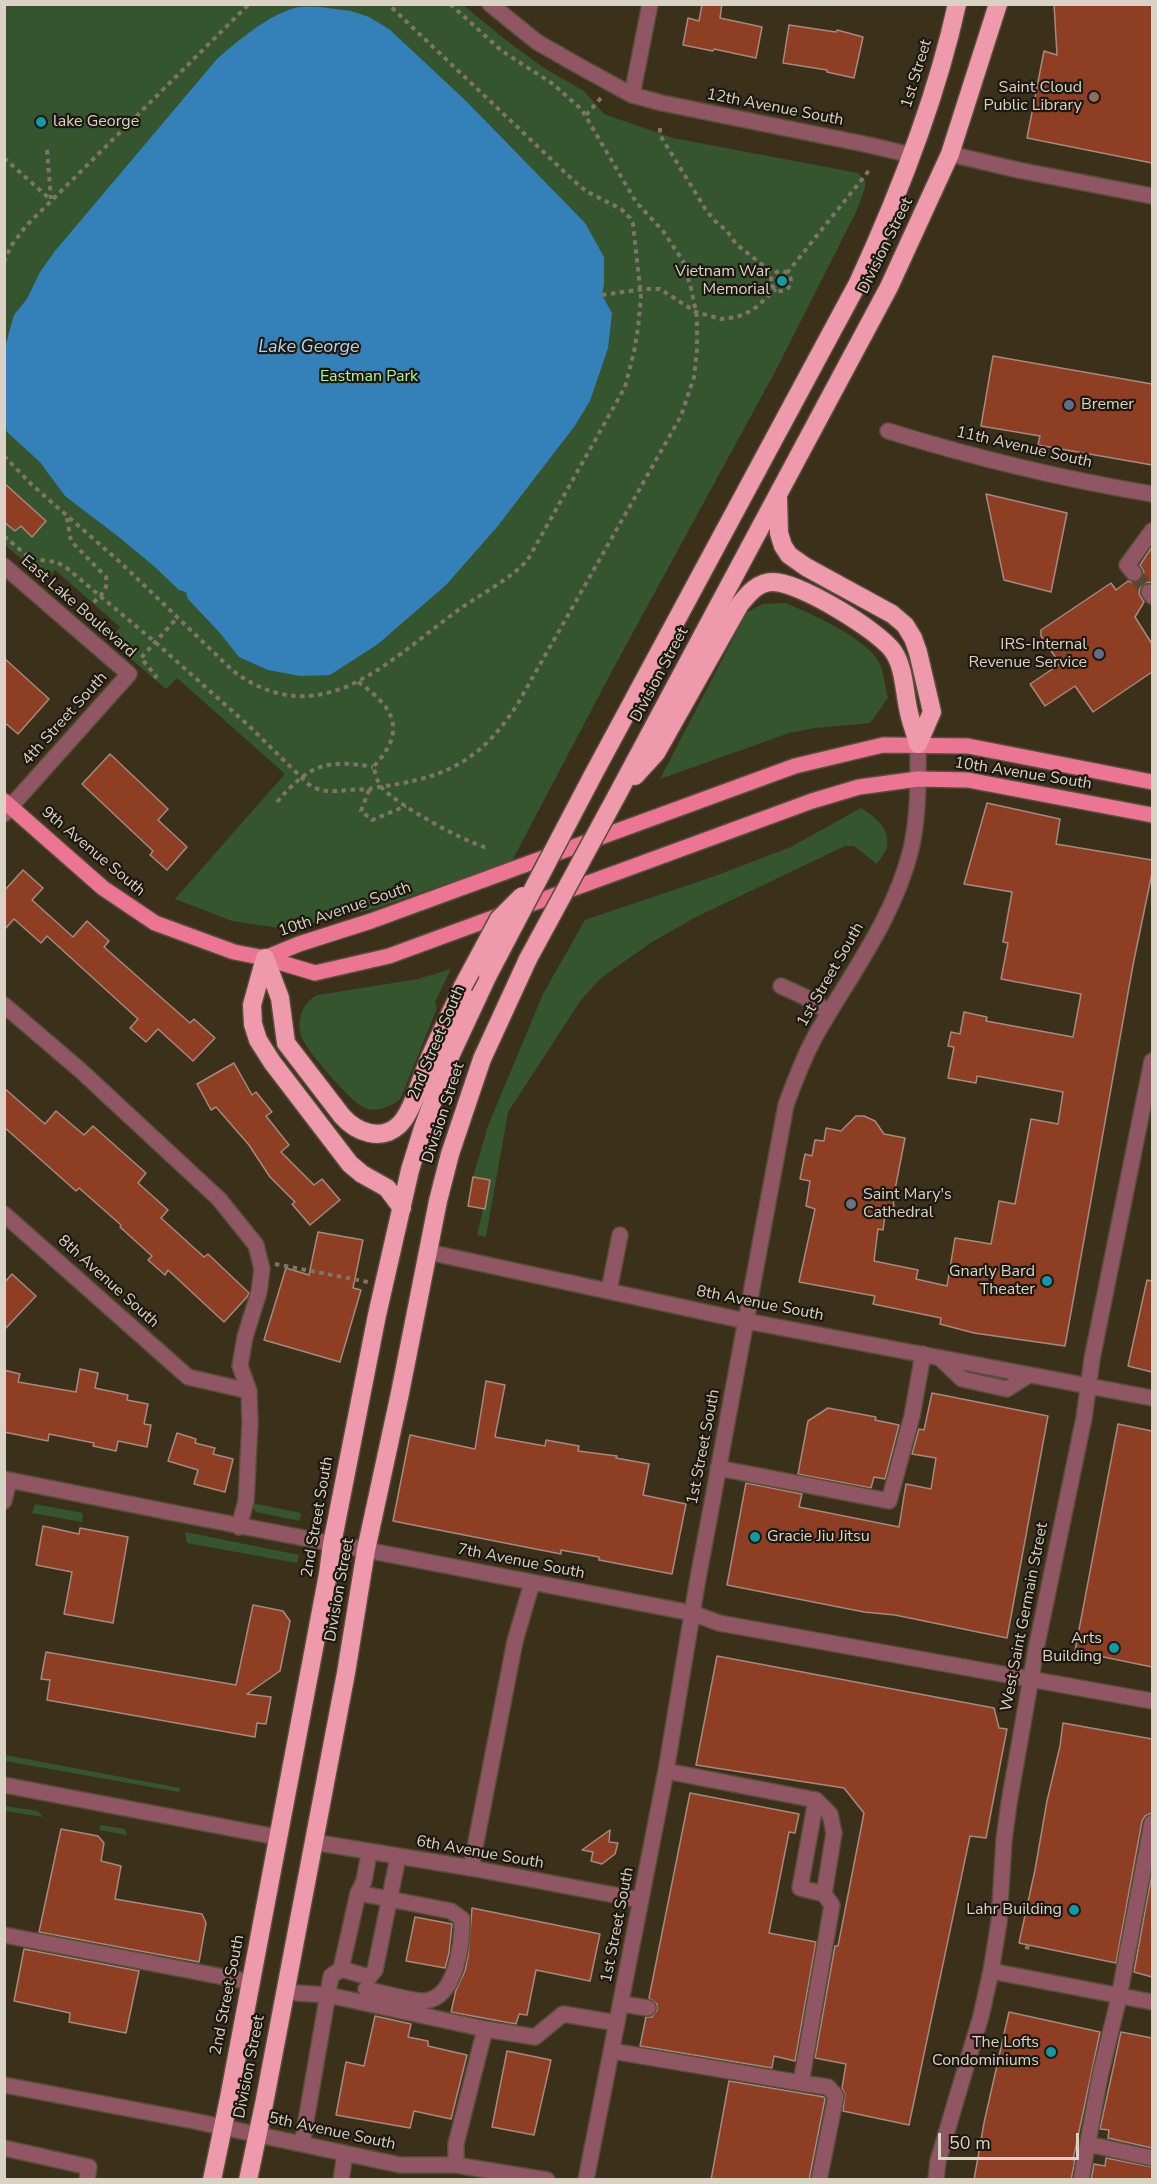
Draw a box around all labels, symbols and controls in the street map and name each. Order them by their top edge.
street label: 1st Street [898,37,936,111]
place label: Saint Cloud Public Library [983,78,1082,116]
street label: 12th Avenue South [705,85,845,131]
marker: Saint Cloud Public Library [1087,90,1101,104]
place label: lake George [53,112,139,132]
marker: lake George [34,115,48,129]
street label: Division Street [854,195,918,297]
place label: Vietnam War Memorial [675,262,770,300]
marker: Vietnam War Memorial [775,274,789,288]
water label: Lake George [258,337,360,359]
park label: Eastman Park [320,367,418,387]
place label: Bremer [1081,395,1134,415]
marker: Bremer [1062,398,1076,412]
street label: 11th Avenue South [954,423,1094,473]
street label: East Lake Boulevard [17,552,139,662]
street label: Division Street [627,624,693,726]
place label: IRS-Internal Revenue Service [968,635,1087,673]
marker: IRS-Internal Revenue Service [1092,647,1106,661]
street label: 4th Street South [18,669,112,769]
street label: 10th Avenue South [953,754,1093,794]
street label: 9th Avenue South [37,803,149,901]
street label: 10th Avenue South [276,878,414,942]
street label: 1st Street South [793,919,869,1031]
street label: 2nd Street South [404,983,470,1103]
street label: Division Street [419,1060,469,1166]
place label: Saint Mary's Cathedral [863,1185,952,1223]
marker: Saint Mary's Cathedral [844,1197,858,1211]
street label: 8th Avenue South [54,1232,162,1332]
place label: Gnarly Bard Theater [949,1262,1035,1300]
marker: Gnarly Bard Theater [1040,1274,1054,1288]
street label: 8th Avenue South [695,1282,825,1326]
street label: 1st Street South [683,1388,725,1506]
street label: 2nd Street South [298,1455,338,1579]
street label: West Saint Germain Street [997,1521,1053,1713]
place label: Gracie Jiu Jitsu [767,1527,870,1547]
marker: Gracie Jiu Jitsu [748,1530,762,1544]
street label: Division Street [321,1537,359,1643]
street label: 7th Avenue South [456,1540,586,1584]
place label: Arts Building [1042,1629,1102,1667]
marker: Arts Building [1107,1641,1121,1655]
street label: 6th Avenue South [415,1832,545,1874]
street label: 1st Street South [597,1866,639,1984]
place label: Lahr Building [966,1900,1062,1920]
marker: Lahr Building [1067,1903,1081,1917]
street label: 2nd Street South [207,1933,249,2057]
street label: Division Street [231,2014,269,2120]
place label: The Lofts Condominiums [932,2033,1039,2071]
marker: The Lofts Condominiums [1044,2045,1058,2059]
street label: 5th Avenue South [267,2109,397,2155]
scale bar [941,2121,1082,2159]
text: 50 m [949,2131,991,2155]

